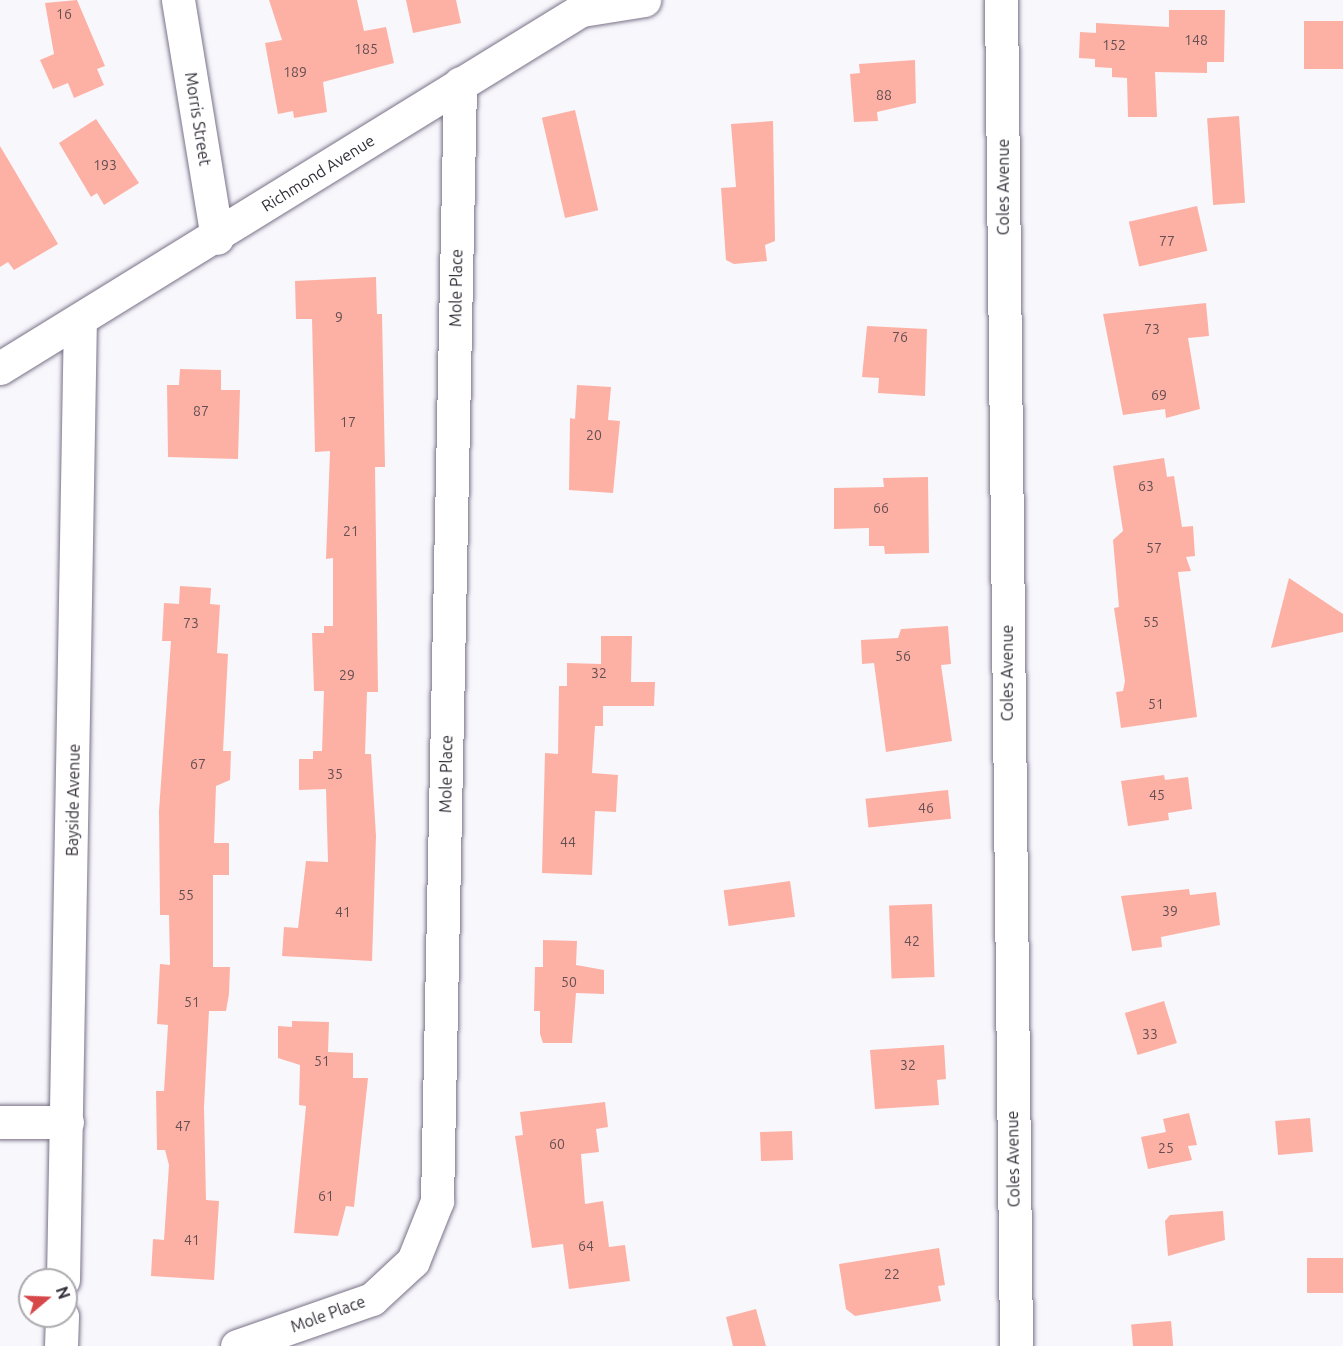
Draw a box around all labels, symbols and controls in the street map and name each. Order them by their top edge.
house number: 16 [56,6,72,22]
house number: 148 [1184,32,1208,48]
house number: 152 [1102,37,1126,53]
house number: 185 [354,41,378,57]
house number: 189 [283,64,307,80]
street label: Morris Street [181,71,215,167]
house number: 88 [876,87,892,103]
street label: Richmond Avenue [258,130,378,216]
street label: Coles Avenue [993,139,1013,235]
house number: 193 [93,157,117,173]
house number: 77 [1159,233,1175,249]
street label: Mole Place [446,249,466,327]
house number: 9 [335,309,343,325]
house number: 73 [1144,321,1160,337]
house number: 76 [892,329,908,345]
house number: 69 [1151,387,1167,403]
house number: 87 [193,403,209,419]
house number: 17 [340,414,356,430]
house number: 20 [586,427,602,443]
house number: 63 [1138,478,1154,494]
house number: 66 [873,500,889,516]
house number: 21 [343,523,359,539]
house number: 57 [1146,540,1162,556]
house number: 55 [1143,614,1159,630]
house number: 73 [183,615,199,631]
street label: Coles Avenue [997,625,1017,721]
house number: 56 [895,648,911,664]
house number: 32 [591,665,607,681]
house number: 29 [339,667,355,683]
house number: 51 [1148,696,1164,712]
street label: Mole Place [436,735,456,813]
street label: Bayside Avenue [62,744,84,856]
house number: 67 [190,756,206,772]
house number: 35 [327,766,343,782]
house number: 45 [1149,787,1165,803]
house number: 46 [918,800,934,816]
house number: 44 [560,834,576,850]
house number: 55 [178,887,194,903]
house number: 39 [1162,903,1178,919]
house number: 41 [335,904,351,920]
house number: 42 [904,933,920,949]
house number: 50 [561,974,577,990]
house number: 51 [184,994,200,1010]
house number: 33 [1142,1026,1158,1042]
house number: 51 [314,1053,330,1069]
house number: 32 [900,1057,916,1073]
street label: Coles Avenue [1003,1110,1023,1208]
house number: 47 [175,1118,191,1134]
house number: 60 [549,1136,565,1152]
house number: 25 [1158,1140,1174,1156]
house number: 61 [318,1188,334,1204]
house number: 41 [184,1232,200,1248]
house number: 64 [578,1238,594,1254]
house number: 22 [884,1266,900,1282]
north arrow [18,1268,78,1328]
text: N [53,1284,74,1301]
street label: Mole Place [288,1292,368,1336]

